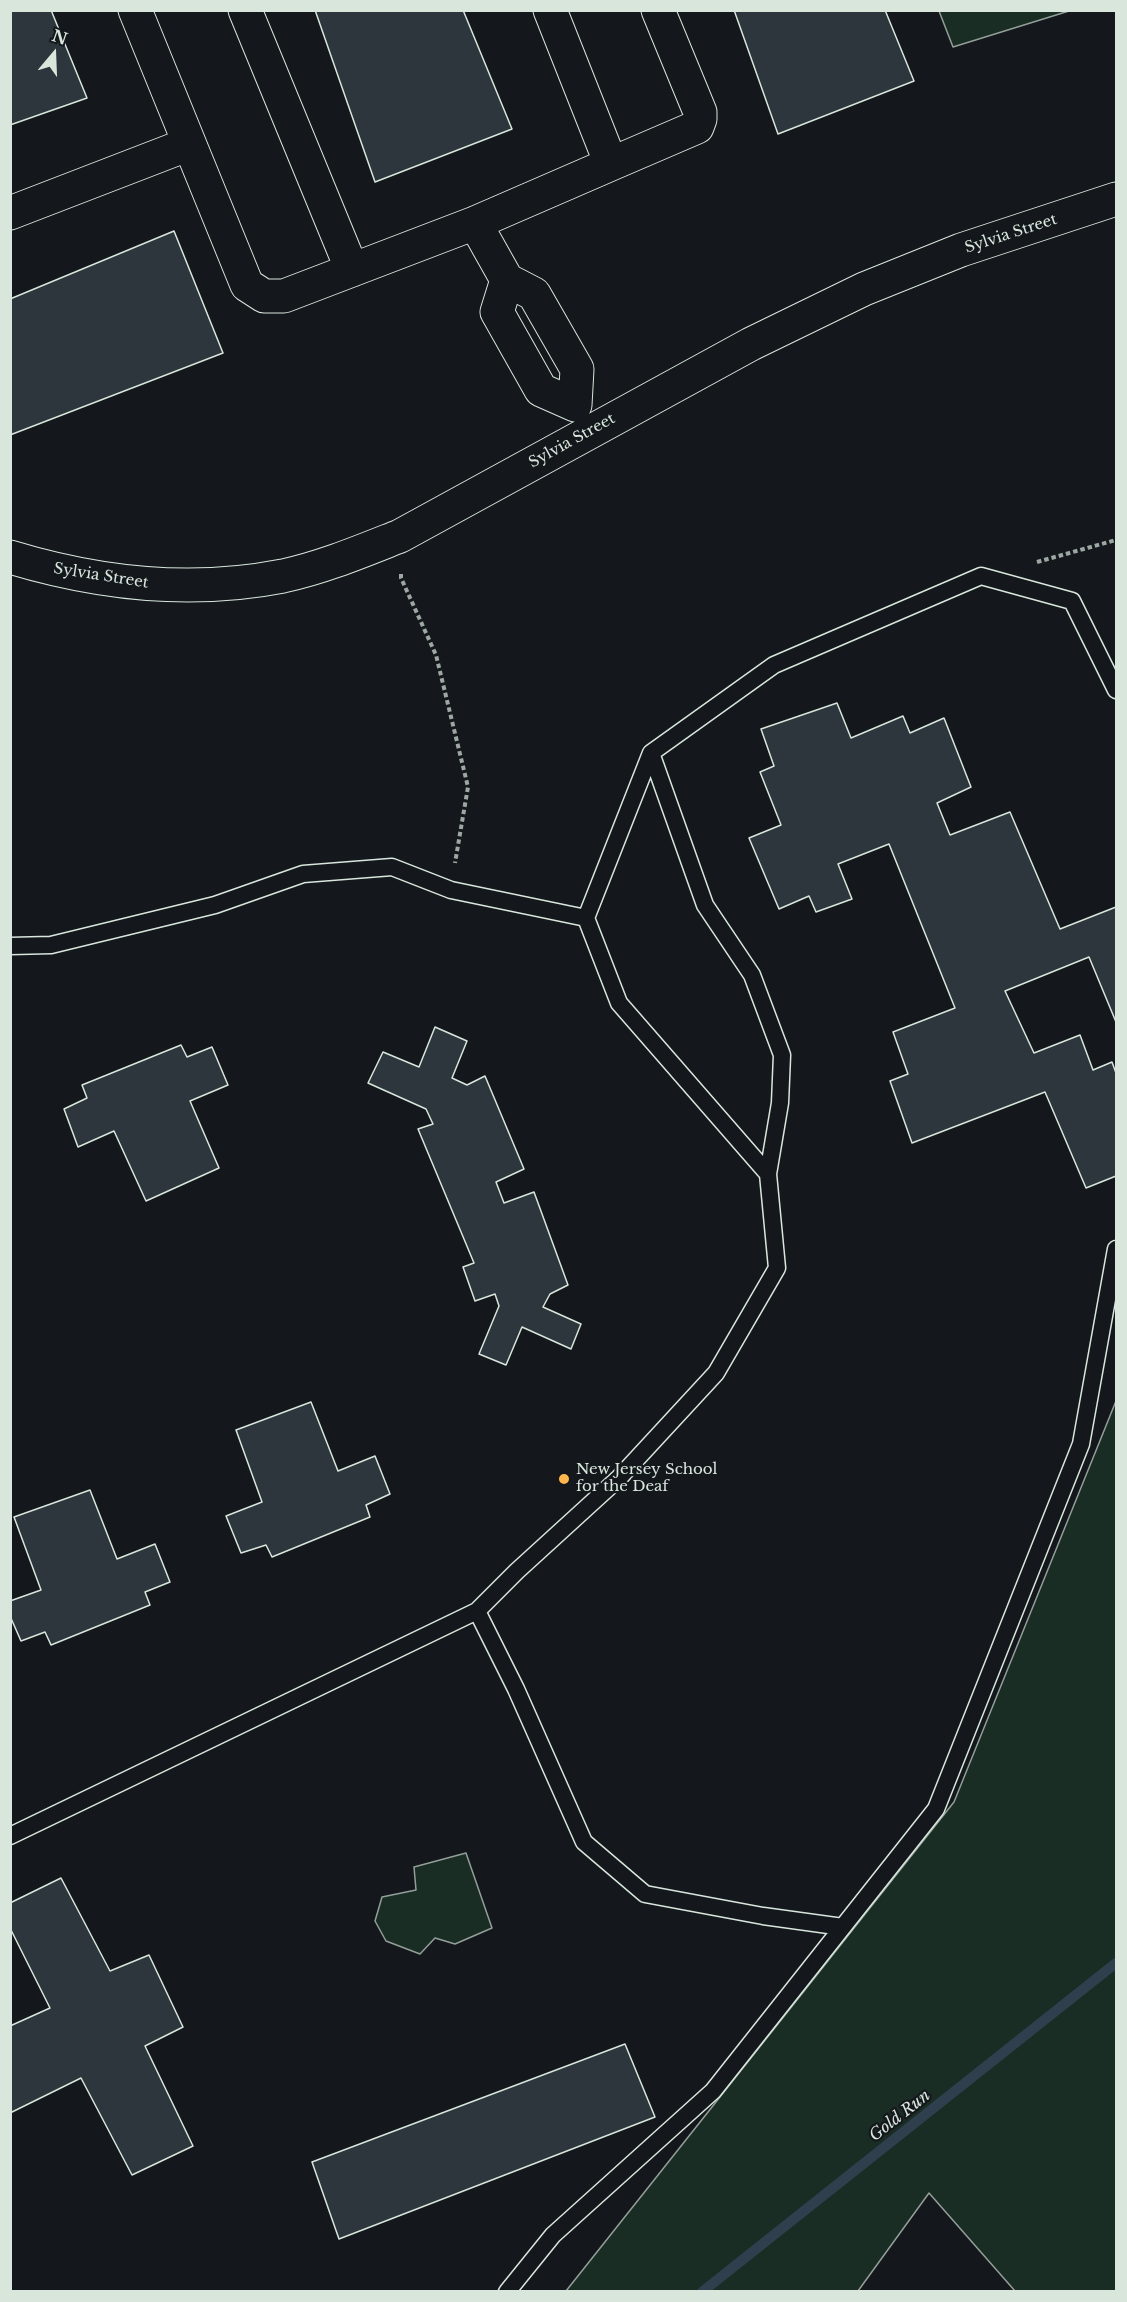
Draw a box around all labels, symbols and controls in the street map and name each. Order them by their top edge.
north arrow [24,24,84,84]
text: N [49,25,70,49]
street label: Sylvia Street [963,211,1059,257]
street label: Sylvia Street [526,410,618,472]
street label: Sylvia Street [52,560,150,592]
place label: New Jersey School for the Deaf [576,1461,717,1496]
marker: New Jersey School for the Deaf [557,1472,571,1486]
water label: Gold Run [866,2086,934,2146]

